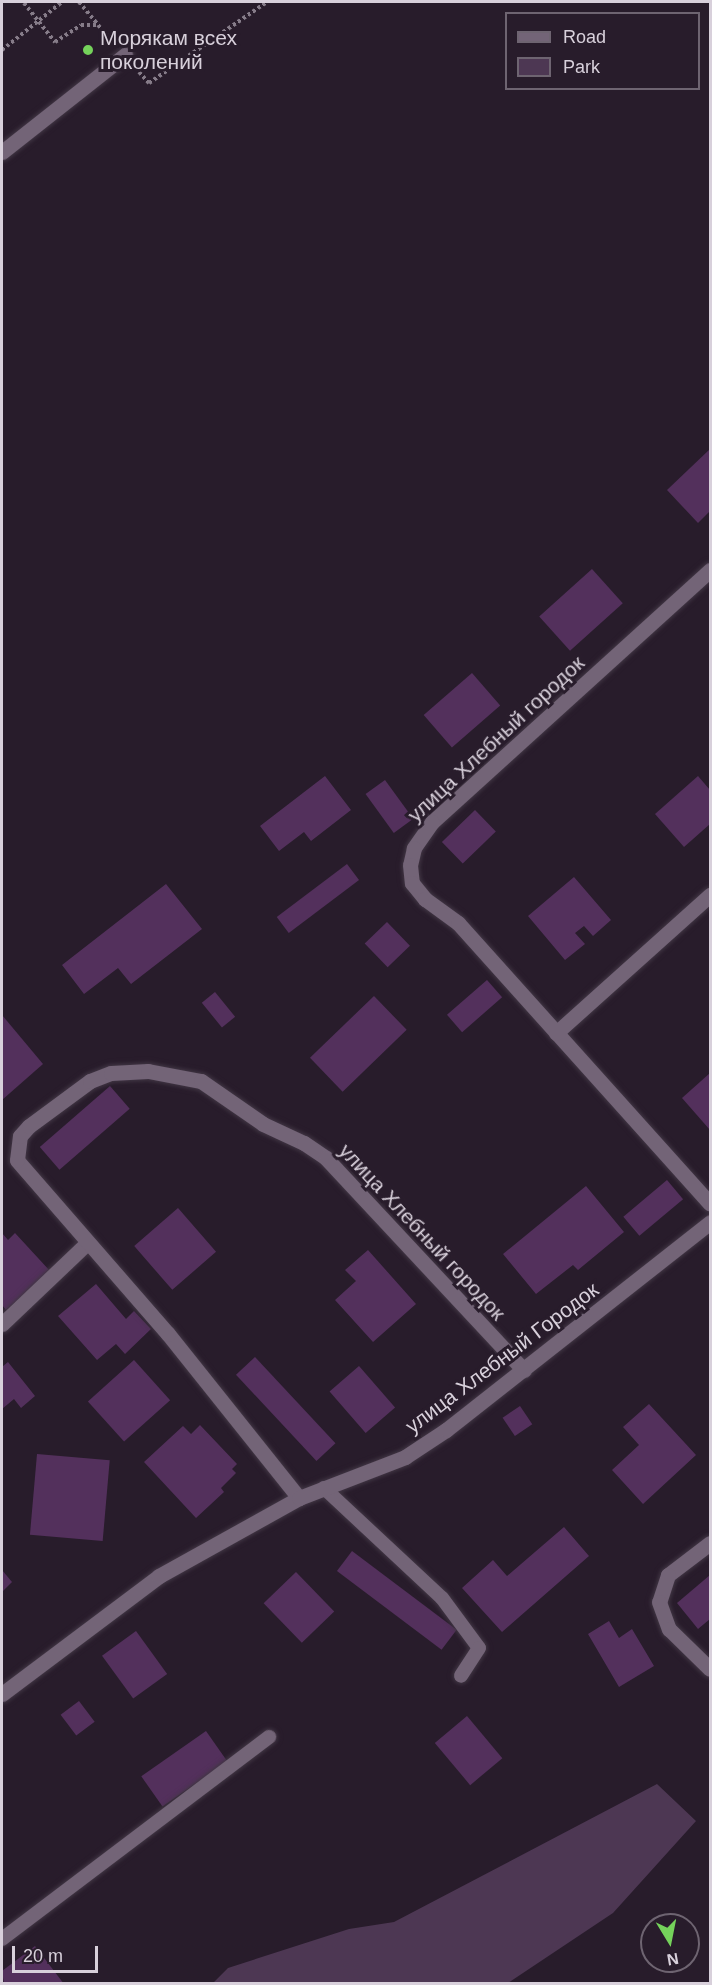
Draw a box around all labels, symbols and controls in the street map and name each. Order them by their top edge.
legend [505,12,700,90]
place label: Морякам всех поколений [100,25,237,75]
text: Road [563,27,606,47]
marker: Морякам всех поколений [81,43,95,57]
text: Park [563,57,600,77]
street label: улица Хлебный городок [402,651,590,827]
street label: улица Хлебный городок [334,1138,510,1326]
street label: улица Хлебный Городок [400,1277,604,1439]
north arrow [640,1913,700,1973]
scale bar [15,1934,100,1972]
text: 20 m [23,1946,63,1966]
text: N [666,1950,680,1969]

